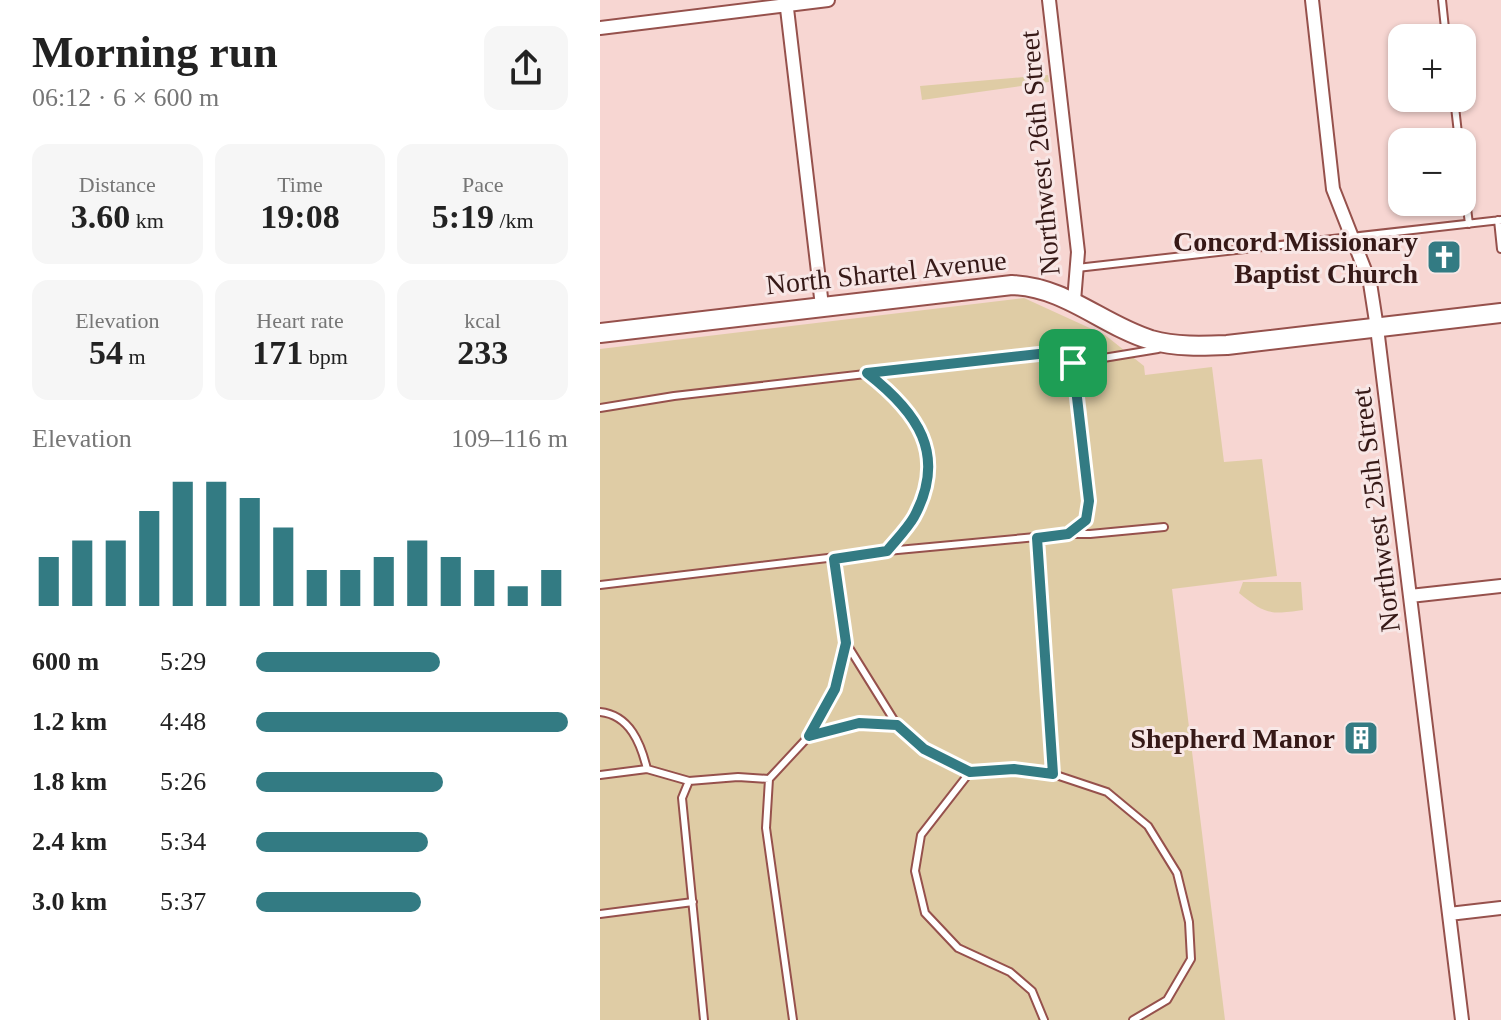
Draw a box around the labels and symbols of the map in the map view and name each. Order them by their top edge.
street label: Northwest 26th Street [1013,29,1066,277]
place label: Concord Missionary Baptist Church [1173,226,1418,289]
church icon: Concord Missionary Baptist Church [1425,238,1463,276]
street label: North Shartel Avenue [764,244,1008,301]
pin [1039,329,1107,397]
street label: Northwest 25th Street [1345,386,1406,634]
building icon: Shepherd Manor [1342,719,1380,757]
place label: Shepherd Manor [1130,723,1335,754]

